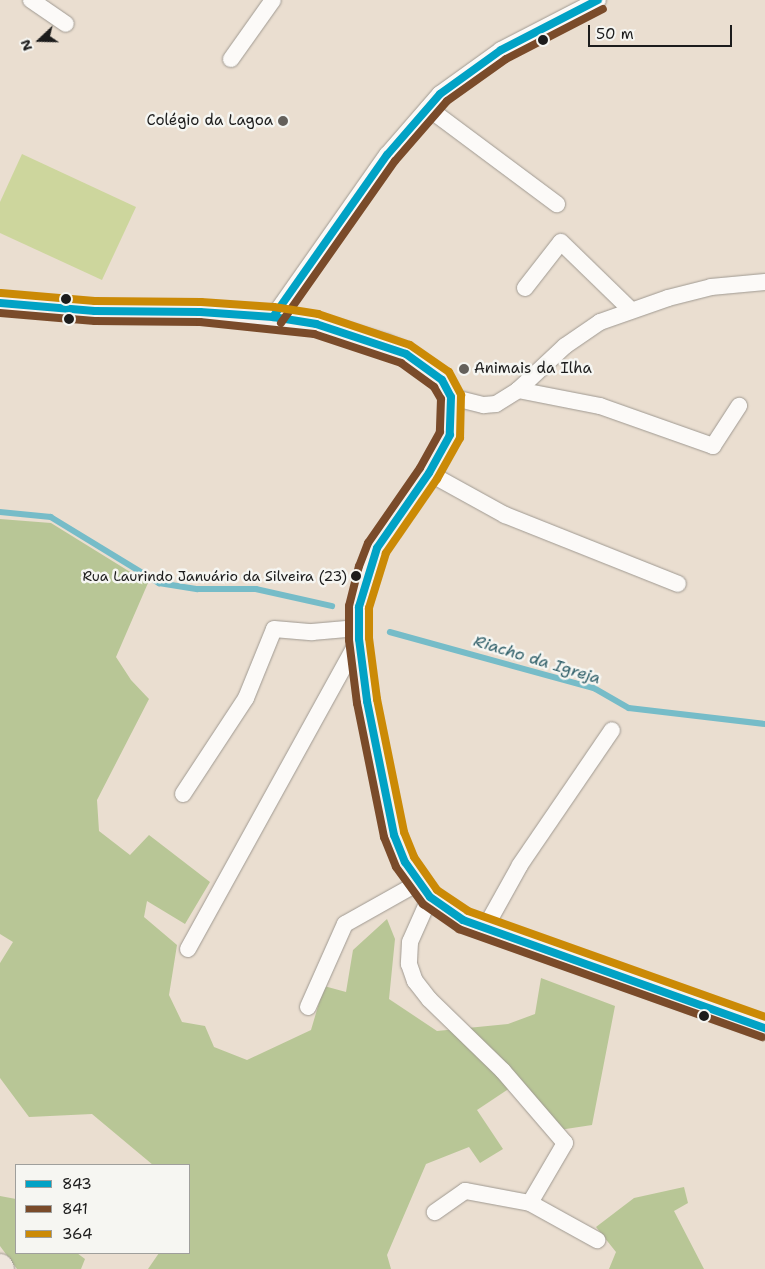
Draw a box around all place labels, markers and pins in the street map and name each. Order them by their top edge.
unlabelled marker [538,35,548,45]
place label: Colégio da Lagoa [147,112,273,130]
marker: Colégio da Lagoa [277,115,289,127]
unlabelled marker [61,294,71,304]
unlabelled marker [64,314,74,324]
place label: Animais da Ilha [474,360,592,378]
marker: Animais da Ilha [458,363,470,375]
place label: Rua Laurindo Januário da Silveira (23) [83,568,347,584]
marker: Rua Laurindo Januário da Silveira (23) [351,571,361,581]
unlabelled marker [699,1011,709,1021]

